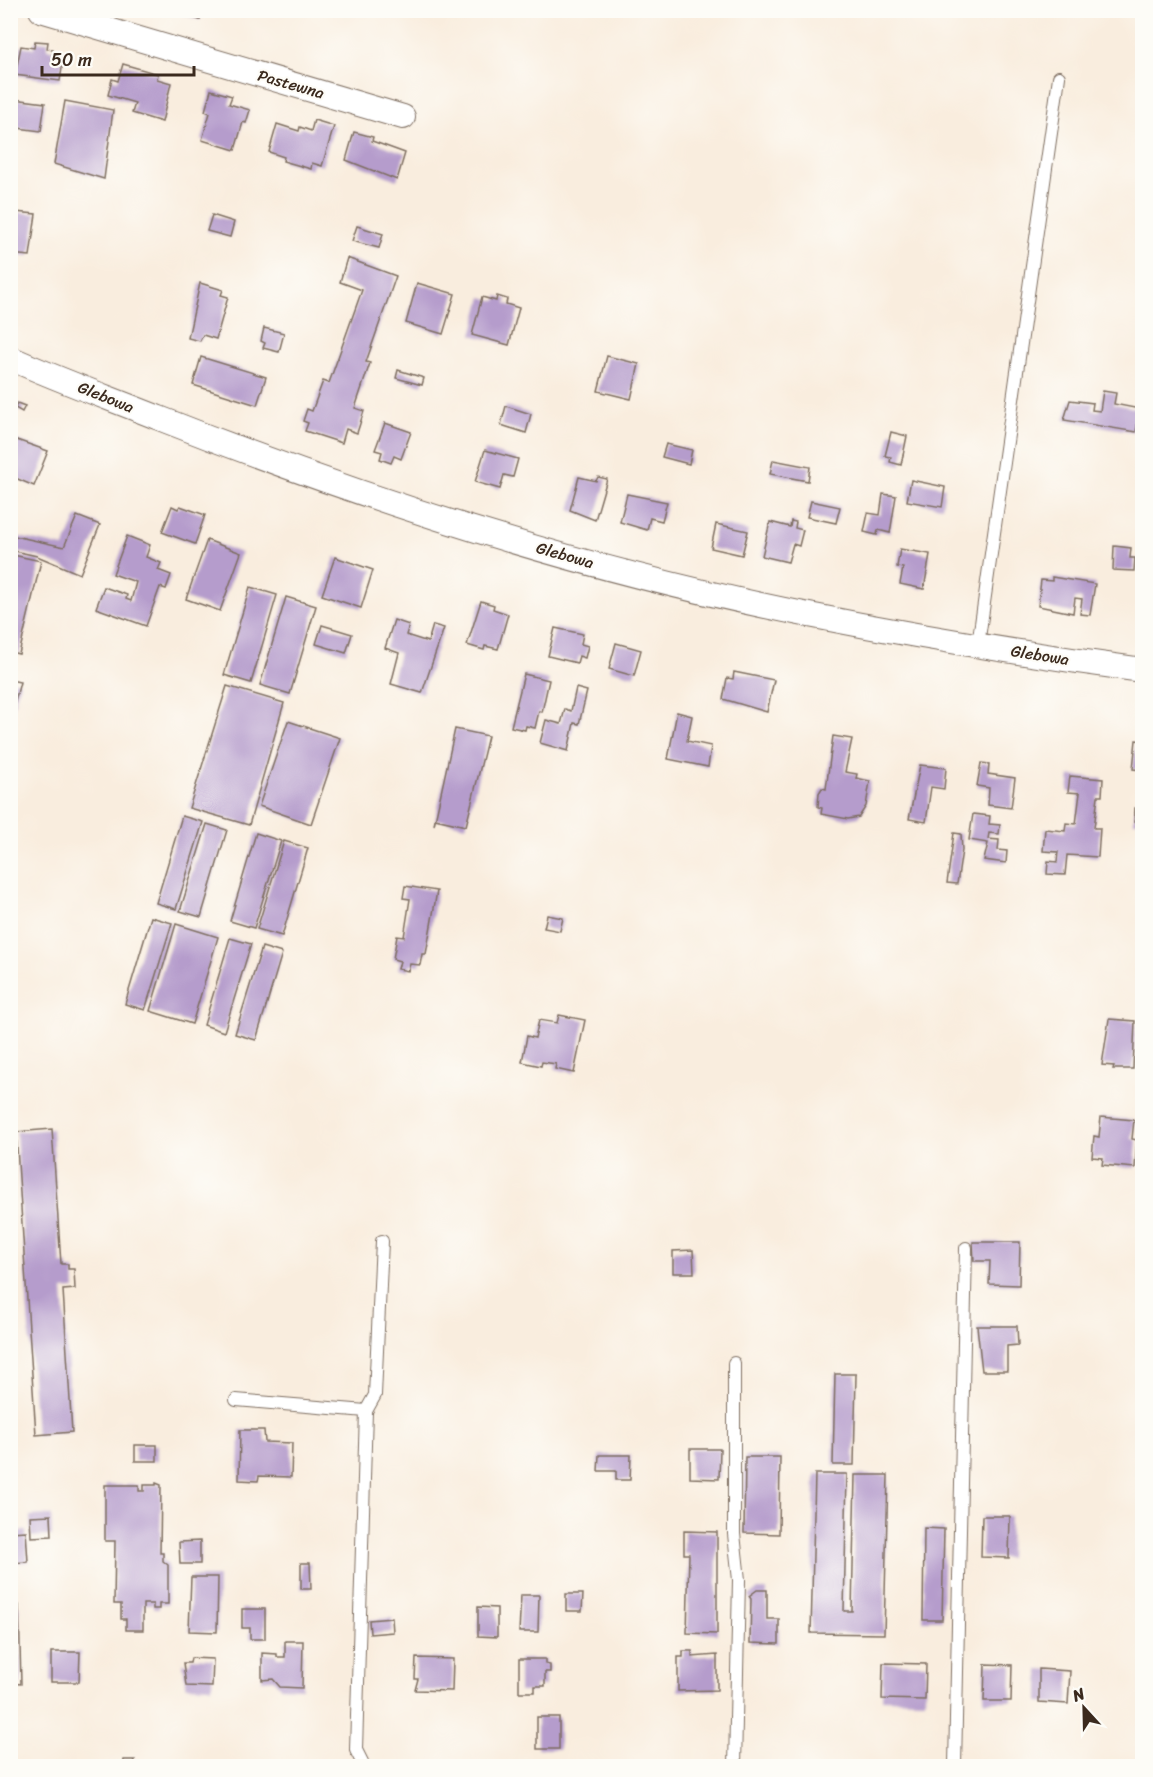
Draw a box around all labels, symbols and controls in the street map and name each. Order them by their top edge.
scale bar [42,39,194,77]
text: 50 m [51,44,92,76]
street label: Pastewna [254,61,328,107]
street label: Glebowa [73,373,139,421]
street label: Glebowa [533,533,597,577]
street label: Glebowa [1009,636,1071,674]
north arrow [1054,1678,1114,1738]
text: N [1067,1679,1090,1710]

